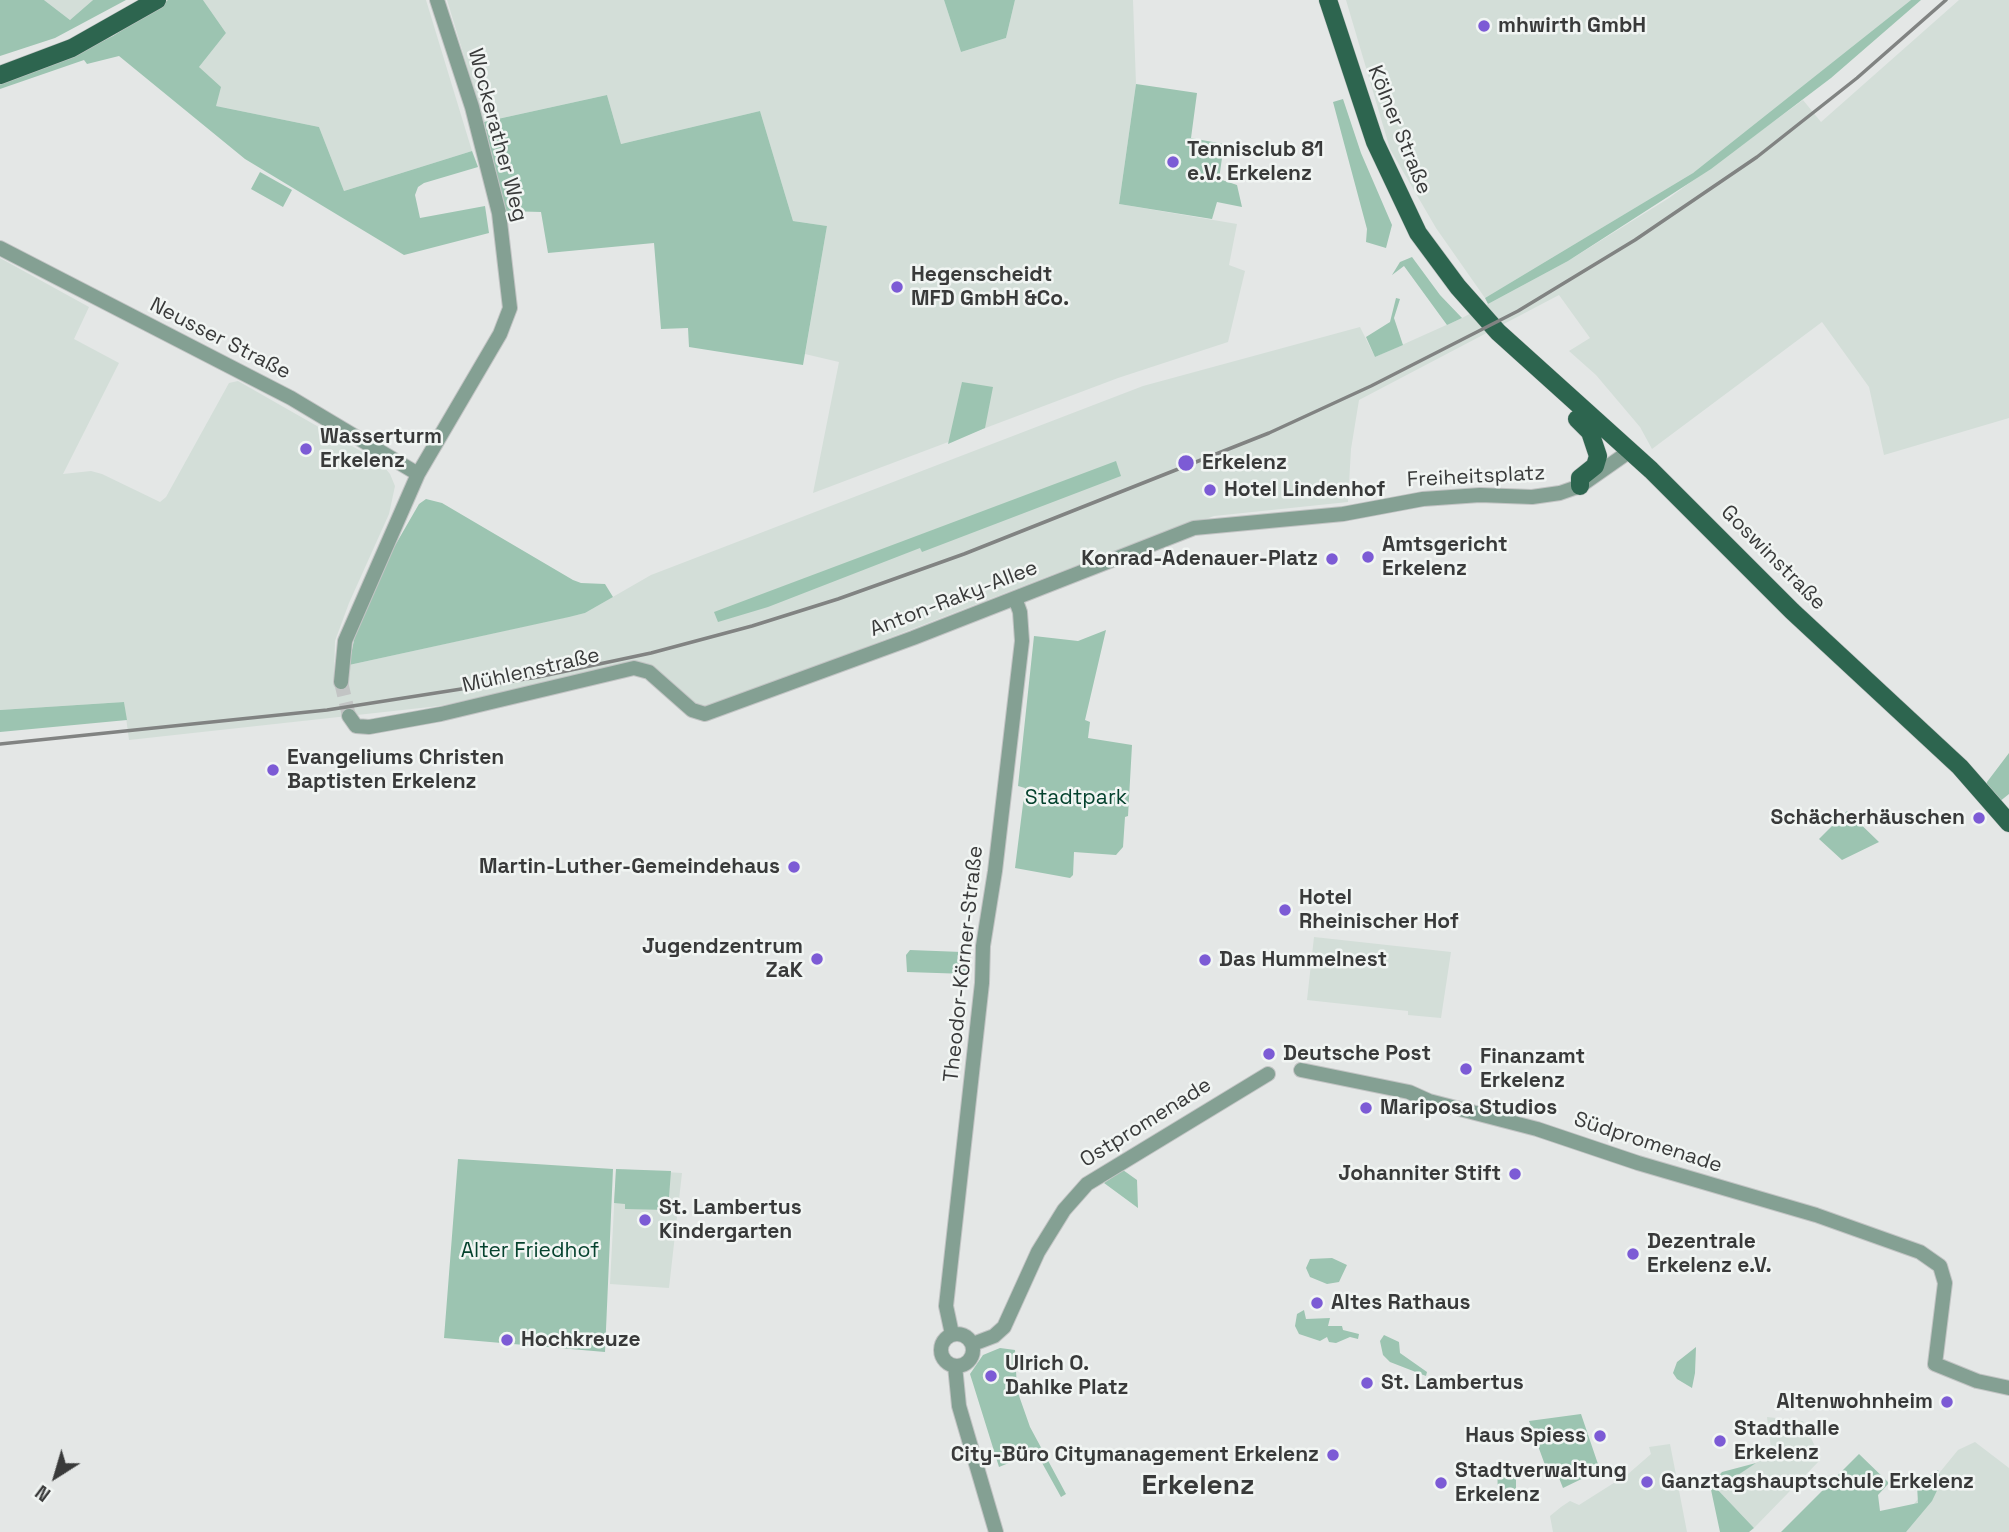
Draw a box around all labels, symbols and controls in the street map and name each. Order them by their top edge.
place label: mhwirth GmbH [1498,13,1646,39]
marker: mhwirth GmbH [1476,18,1492,34]
street label: Wockerather Weg [462,46,532,224]
street label: Kölner Straße [1362,62,1436,198]
place label: Tennisclub 81 e.V. Erkelenz [1187,137,1324,187]
marker: Tennisclub 81 e.V. Erkelenz [1165,154,1181,170]
place label: Hegenscheidt MFD GmbH &Co. [911,262,1069,312]
marker: Hegenscheidt MFD GmbH &Co. [889,279,905,295]
street label: Neusser Straße [145,293,295,385]
place label: Wasserturm Erkelenz [320,424,442,474]
marker: Wasserturm Erkelenz [298,441,314,457]
place label: Erkelenz [1202,450,1287,476]
marker: Erkelenz [1176,453,1196,473]
street label: Freiheitsplatz [1406,461,1546,493]
place label: Hotel Lindenhof [1224,477,1385,503]
marker: Hotel Lindenhof [1202,482,1218,498]
street label: Goswinstraße [1715,500,1831,616]
place label: Amtsgericht Erkelenz [1382,532,1507,582]
place label: Konrad-Adenauer-Platz [1081,546,1318,572]
marker: Amtsgericht Erkelenz [1360,549,1376,565]
marker: Konrad-Adenauer-Platz [1324,551,1340,567]
street label: Anton-Raky-Allee [867,555,1041,643]
street label: Mühlenstraße [460,643,602,699]
place label: Evangeliums Christen Baptisten Erkelenz [287,745,504,795]
marker: Evangeliums Christen Baptisten Erkelenz [265,762,281,778]
park label: Stadtpark [1025,785,1127,811]
place label: Schächerhäuschen [1770,805,1965,831]
marker: Schächerhäuschen [1971,810,1987,826]
street label: Theodor-Körner-Straße [939,845,989,1083]
place label: Martin-Luther-Gemeindehaus [479,854,780,880]
marker: Martin-Luther-Gemeindehaus [786,859,802,875]
place label: Hotel Rheinischer Hof [1299,885,1459,935]
marker: Hotel Rheinischer Hof [1277,902,1293,918]
place label: Jugendzentrum ZaK [642,934,803,984]
place label: Das Hummelnest [1219,947,1387,973]
marker: Jugendzentrum ZaK [809,951,825,967]
marker: Das Hummelnest [1197,952,1213,968]
place label: Deutsche Post [1283,1041,1431,1067]
place label: Finanzamt Erkelenz [1480,1044,1585,1094]
marker: Deutsche Post [1261,1046,1277,1062]
marker: Finanzamt Erkelenz [1458,1061,1474,1077]
street label: Ostpromenade [1076,1073,1216,1173]
place label: Mariposa Studios [1380,1095,1557,1121]
marker: Mariposa Studios [1358,1100,1374,1116]
street label: Südpromenade [1571,1107,1725,1179]
place label: Johanniter Stift [1338,1161,1501,1187]
marker: Johanniter Stift [1507,1166,1523,1182]
place label: St. Lambertus Kindergarten [659,1195,802,1245]
marker: St. Lambertus Kindergarten [637,1212,653,1228]
place label: Dezentrale Erkelenz e.V. [1647,1229,1772,1279]
park label: Alter Friedhof [461,1238,599,1264]
marker: Dezentrale Erkelenz e.V. [1625,1246,1641,1262]
place label: Altes Rathaus [1331,1290,1471,1316]
marker: Altes Rathaus [1309,1295,1325,1311]
place label: Hochkreuze [521,1327,641,1353]
marker: Hochkreuze [499,1332,515,1348]
place label: Ulrich O. Dahlke Platz [1005,1351,1128,1401]
marker: Ulrich O. Dahlke Platz [983,1368,999,1384]
place label: St. Lambertus [1381,1370,1524,1396]
marker: St. Lambertus [1359,1375,1375,1391]
place label: Altenwohnheim [1776,1389,1933,1415]
marker: Altenwohnheim [1939,1394,1955,1410]
place label: Stadthalle Erkelenz [1734,1416,1840,1466]
place label: Haus Spiess [1465,1423,1586,1449]
marker: Haus Spiess [1592,1428,1608,1444]
marker: Stadthalle Erkelenz [1712,1433,1728,1449]
north arrow [21,1441,91,1511]
place label: City-Büro Citymanagement Erkelenz [951,1442,1319,1468]
marker: City-Büro Citymanagement Erkelenz [1325,1447,1341,1463]
place label: Stadtverwaltung Erkelenz [1455,1458,1627,1508]
district label: Erkelenz [1141,1469,1255,1503]
place label: Ganztagshauptschule Erkelenz [1661,1469,1974,1495]
marker: Ganztagshauptschule Erkelenz [1639,1474,1655,1490]
marker: Stadtverwaltung Erkelenz [1433,1475,1449,1491]
text: N [30,1479,56,1507]

